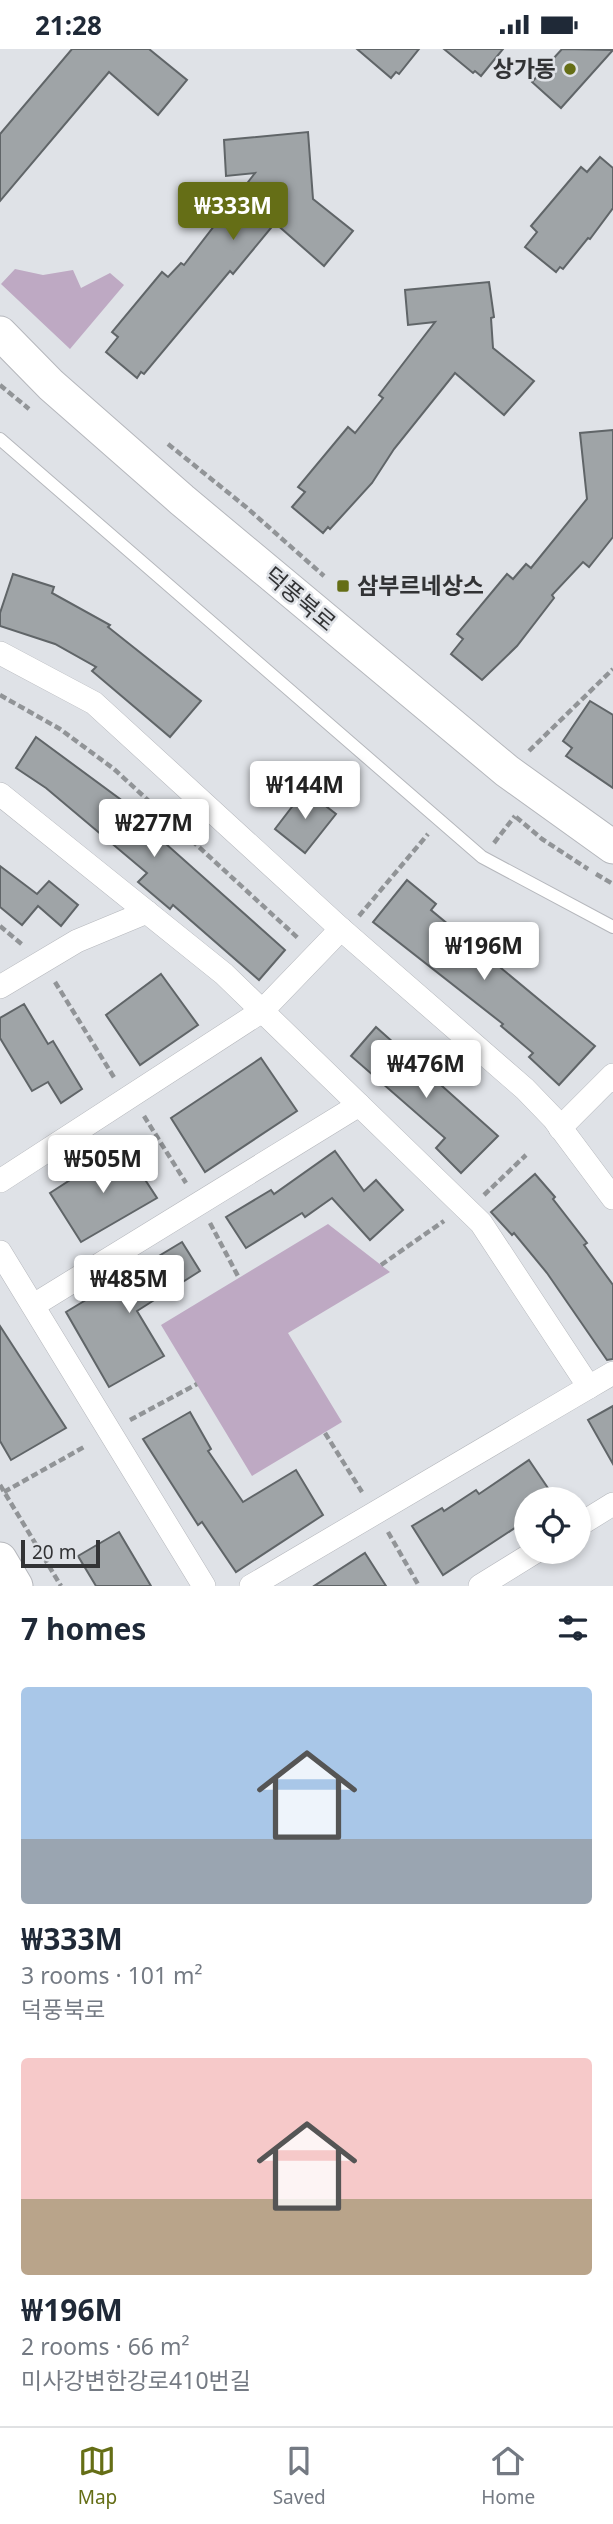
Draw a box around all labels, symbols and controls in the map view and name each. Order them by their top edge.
text: 21:28 [35,7,102,43]
place label: 상가동 [493,52,556,84]
marker: 상가동 [562,61,578,77]
pin: ₩333M [184,183,282,242]
text: ₩333M [194,189,272,221]
street label: 덕풍북로 [258,559,343,638]
place label: 삼부르네상스 [357,569,484,601]
marker: 삼부르네상스 [335,578,351,594]
pin: ₩144M [256,761,354,821]
text: ₩144M [266,768,344,800]
pin: ₩277M [105,799,203,859]
text: ₩277M [115,806,193,838]
pin: ₩196M [435,923,533,982]
text: ₩196M [445,929,523,961]
pin: ₩476M [377,1041,475,1100]
text: ₩476M [387,1047,465,1079]
pin: ₩505M [54,1135,152,1195]
text: ₩505M [64,1142,142,1174]
pin: ₩485M [80,1255,178,1315]
text: ₩485M [90,1262,168,1294]
map controls [514,1487,591,1564]
button: locate [514,1487,591,1564]
scale bar [21,1537,100,1569]
text: 20 m [32,1539,76,1565]
text: 7 homes [21,1608,146,1649]
icon: filters [554,1609,592,1647]
icon: home [244,1732,370,1858]
text: ₩333M [21,1918,123,1959]
text: 3 rooms · 101 m² [21,1959,203,1991]
text: 덕풍북로 [21,1993,106,2025]
icon: home [244,2103,370,2229]
text: ₩196M [21,2289,123,2330]
text: 2 rooms · 66 m² [21,2330,190,2362]
text: 미사강변한강로410번길 [21,2364,251,2396]
tab: Map [78,2442,117,2510]
tab: Saved [273,2442,326,2510]
tab: Home [481,2442,535,2510]

